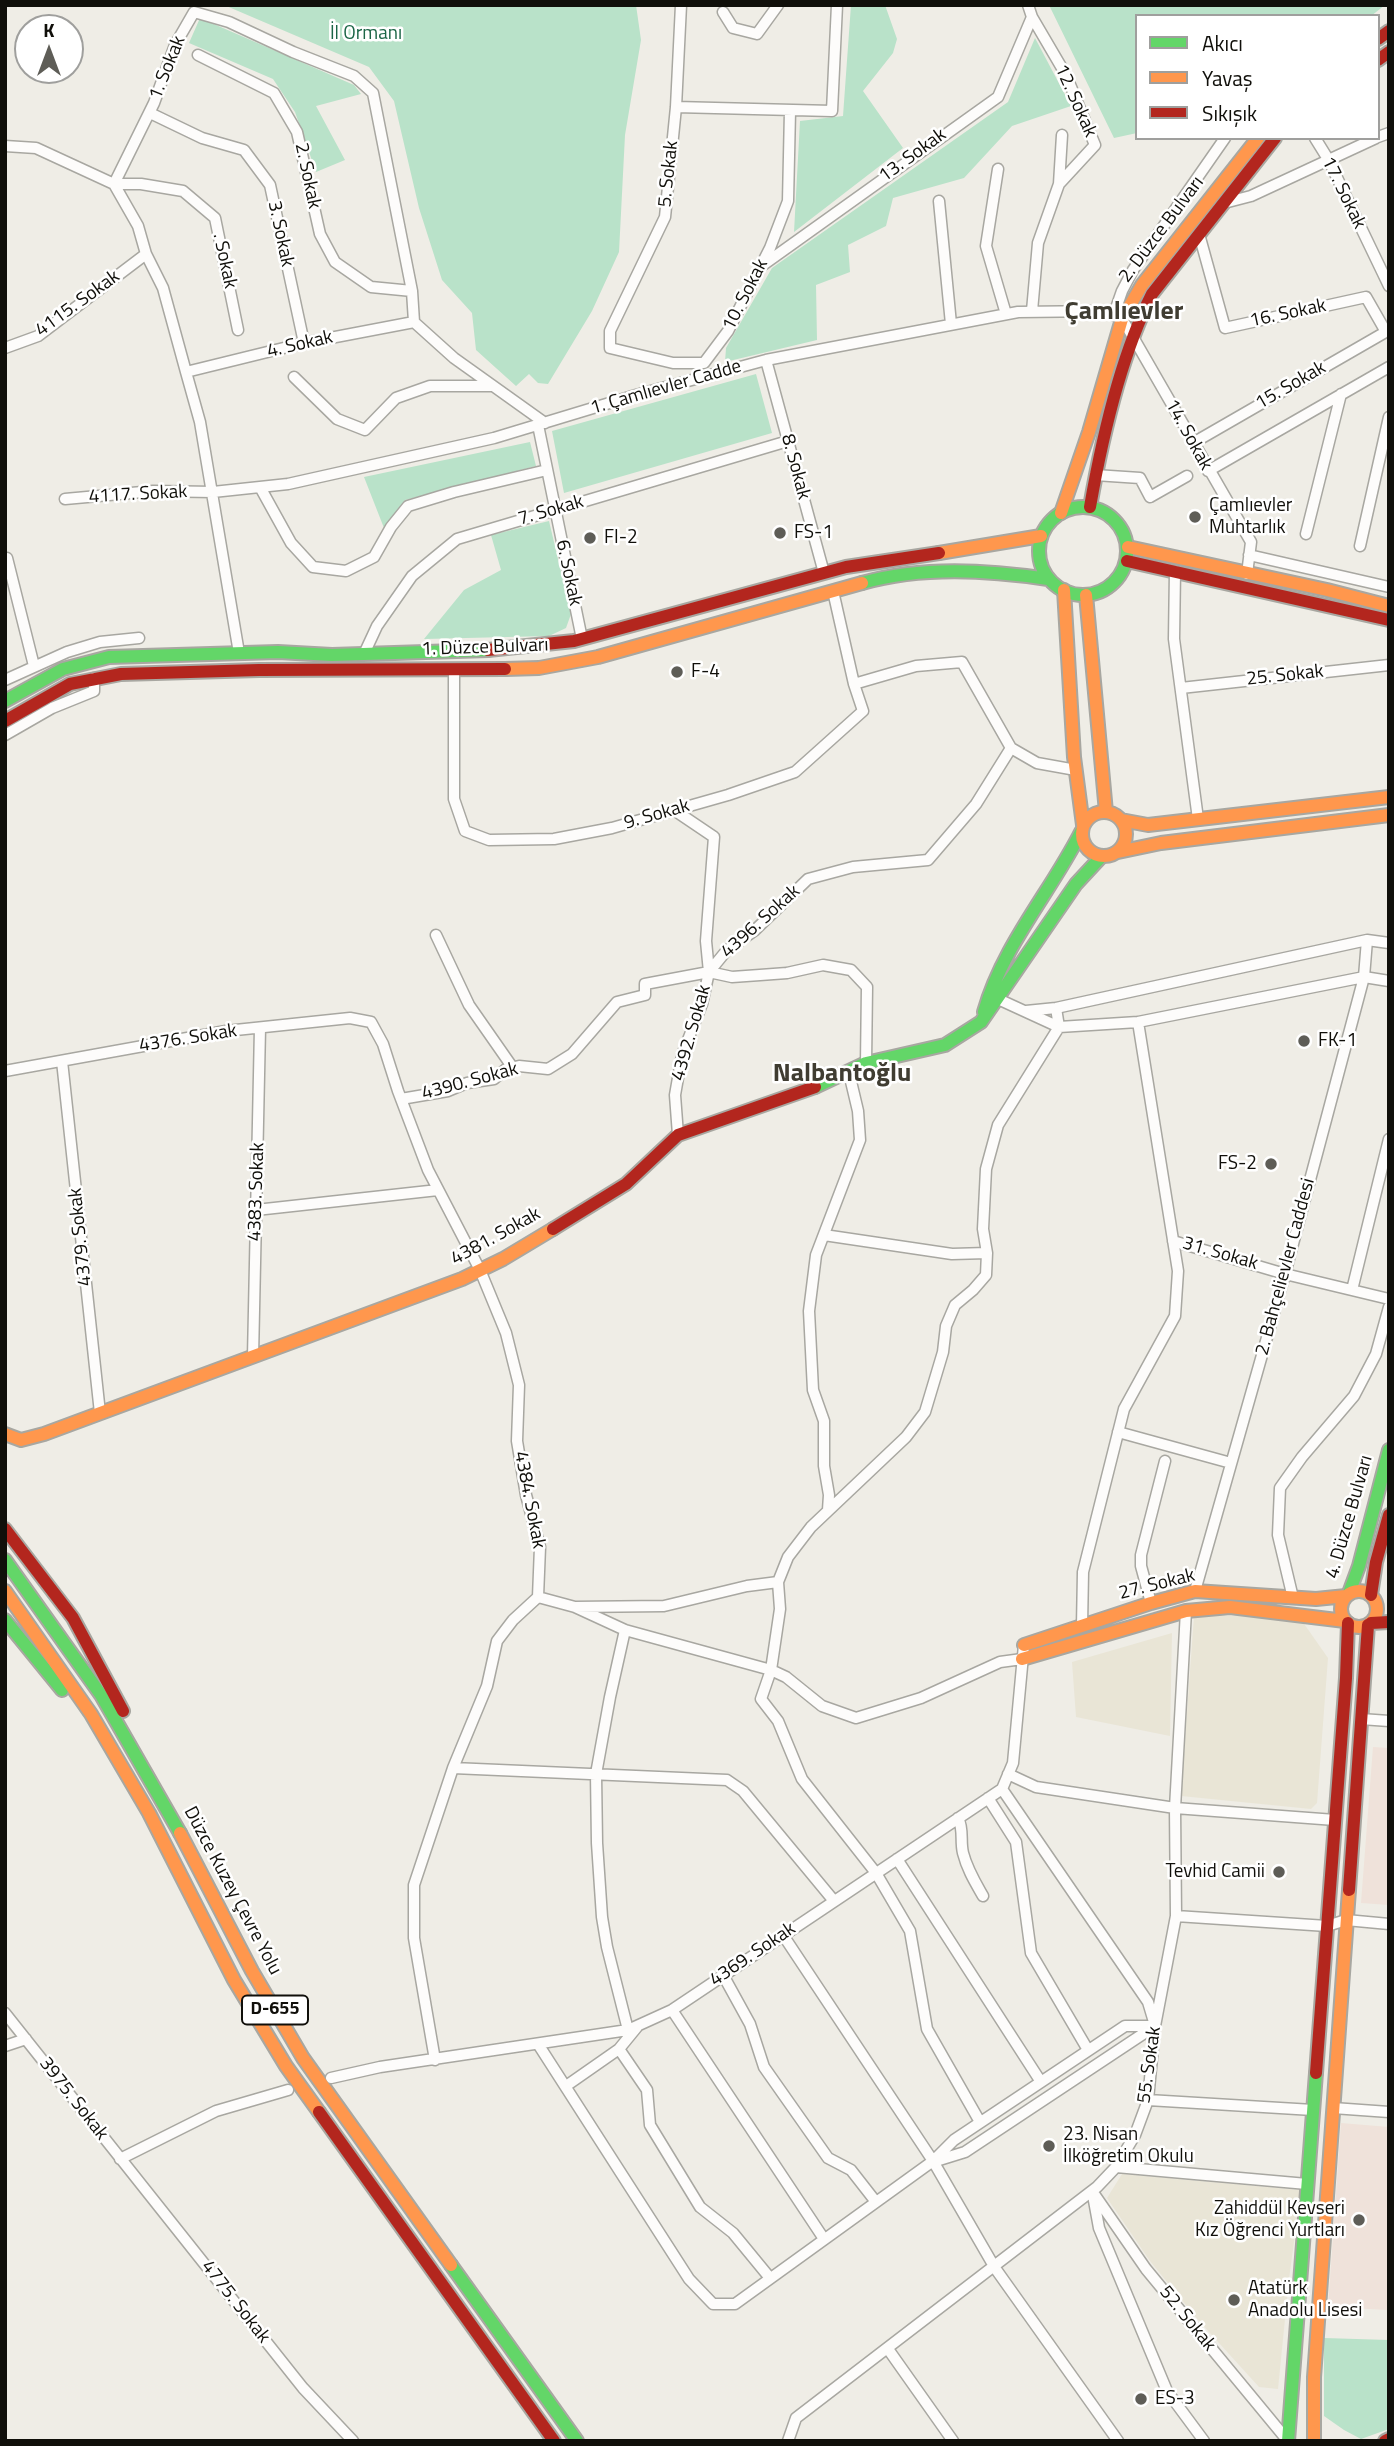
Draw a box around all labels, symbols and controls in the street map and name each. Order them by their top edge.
north arrow [14,14,84,84]
legend [1135,14,1380,140]
text: K [43,15,55,44]
park label: İl Ormanı [330,23,402,45]
text: Akıcı [1202,27,1243,59]
street label: 1. Sokak [145,33,191,103]
street label: 12. Sokak [1049,61,1101,141]
text: Yavaş [1202,62,1253,94]
text: Sıkışık [1202,97,1257,129]
street label: 13. Sokak [875,124,951,188]
street label: 5. Sokak [654,140,684,208]
street label: 2. Sokak [289,141,325,211]
street label: 17. Sokak [1316,153,1370,233]
street label: 2. Düzce Bulvarı [1115,172,1209,288]
street label: 3. Sokak [262,199,298,269]
street label: . Sokak [207,231,241,291]
street label: 10. Sokak [718,255,774,335]
street label: 4115. Sokak [31,266,125,342]
street label: 16. Sokak [1248,295,1328,333]
district label: Çamlıevler [1065,297,1183,329]
street label: 4. Sokak [265,326,335,364]
street label: 1. Çamlıevler Cadde [588,356,744,420]
street label: 15. Sokak [1252,357,1330,415]
street label: 14. Sokak [1159,396,1217,474]
street label: 8. Sokak [775,432,815,502]
street label: 4117. Sokak [88,481,188,509]
street label: 7. Sokak [516,491,586,531]
place label: Çamlıevler Muhtarlık [1209,495,1292,539]
marker: Çamlıevler Muhtarlık [1187,509,1203,525]
place label: FS-1 [794,522,833,544]
marker: FS-1 [772,525,788,541]
place label: FI-2 [604,527,638,549]
marker: FI-2 [582,530,598,546]
street label: 6. Sokak [550,538,586,608]
street label: 1. Düzce Bulvarı [421,634,549,662]
place label: F-4 [691,661,720,683]
street label: 25. Sokak [1245,661,1325,691]
marker: F-4 [669,664,685,680]
street label: 9. Sokak [622,795,692,835]
street label: 4396. Sokak [717,880,805,964]
street label: 4392. Sokak [667,982,717,1084]
street label: 4376. Sokak [137,1020,239,1058]
place label: FK-1 [1318,1030,1357,1052]
marker: FK-1 [1296,1033,1312,1049]
street label: 4390. Sokak [419,1058,521,1106]
district label: Nalbantoğlu [773,1059,911,1091]
street label: 4383. Sokak [244,1142,270,1242]
place label: FS-2 [1218,1153,1257,1175]
marker: FS-2 [1263,1156,1279,1172]
street label: 2. Bahçelievler Caddesi [1251,1176,1321,1358]
street label: 4379. Sokak [64,1187,98,1287]
street label: 4381. Sokak [447,1203,545,1271]
street label: 31. Sokak [1180,1232,1260,1276]
street label: 4384. Sokak [508,1449,550,1551]
street label: 4. Düzce Bulvarı [1322,1453,1378,1581]
street label: 27. Sokak [1117,1565,1197,1605]
street label: Düzce Kuzey Çevre Yolu [178,1803,286,1979]
place label: Tevhid Camii [1165,1861,1265,1883]
marker: Tevhid Camii [1271,1864,1287,1880]
street label: 4369. Sokak [706,1918,800,1992]
road number: D-655 [242,1996,308,2024]
street label: 55. Sokak [1133,2025,1167,2105]
street label: 3975. Sokak [34,2053,112,2145]
place label: 23. Nisan İlköğretim Okulu [1063,2124,1194,2168]
marker: 23. Nisan İlköğretim Okulu [1041,2138,1057,2154]
place label: Zahiddül Kevseri Kız Öğrenci Yurtları [1195,2198,1345,2242]
marker: Zahiddül Kevseri Kız Öğrenci Yurtları [1351,2212,1367,2228]
street label: 4775. Sokak [196,2256,274,2348]
place label: Atatürk Anadolu Lisesi [1248,2278,1362,2322]
street label: 52. Sokak [1154,2282,1220,2356]
marker: Atatürk Anadolu Lisesi [1226,2292,1242,2308]
place label: ES-3 [1155,2388,1195,2410]
marker: ES-3 [1133,2391,1149,2407]

